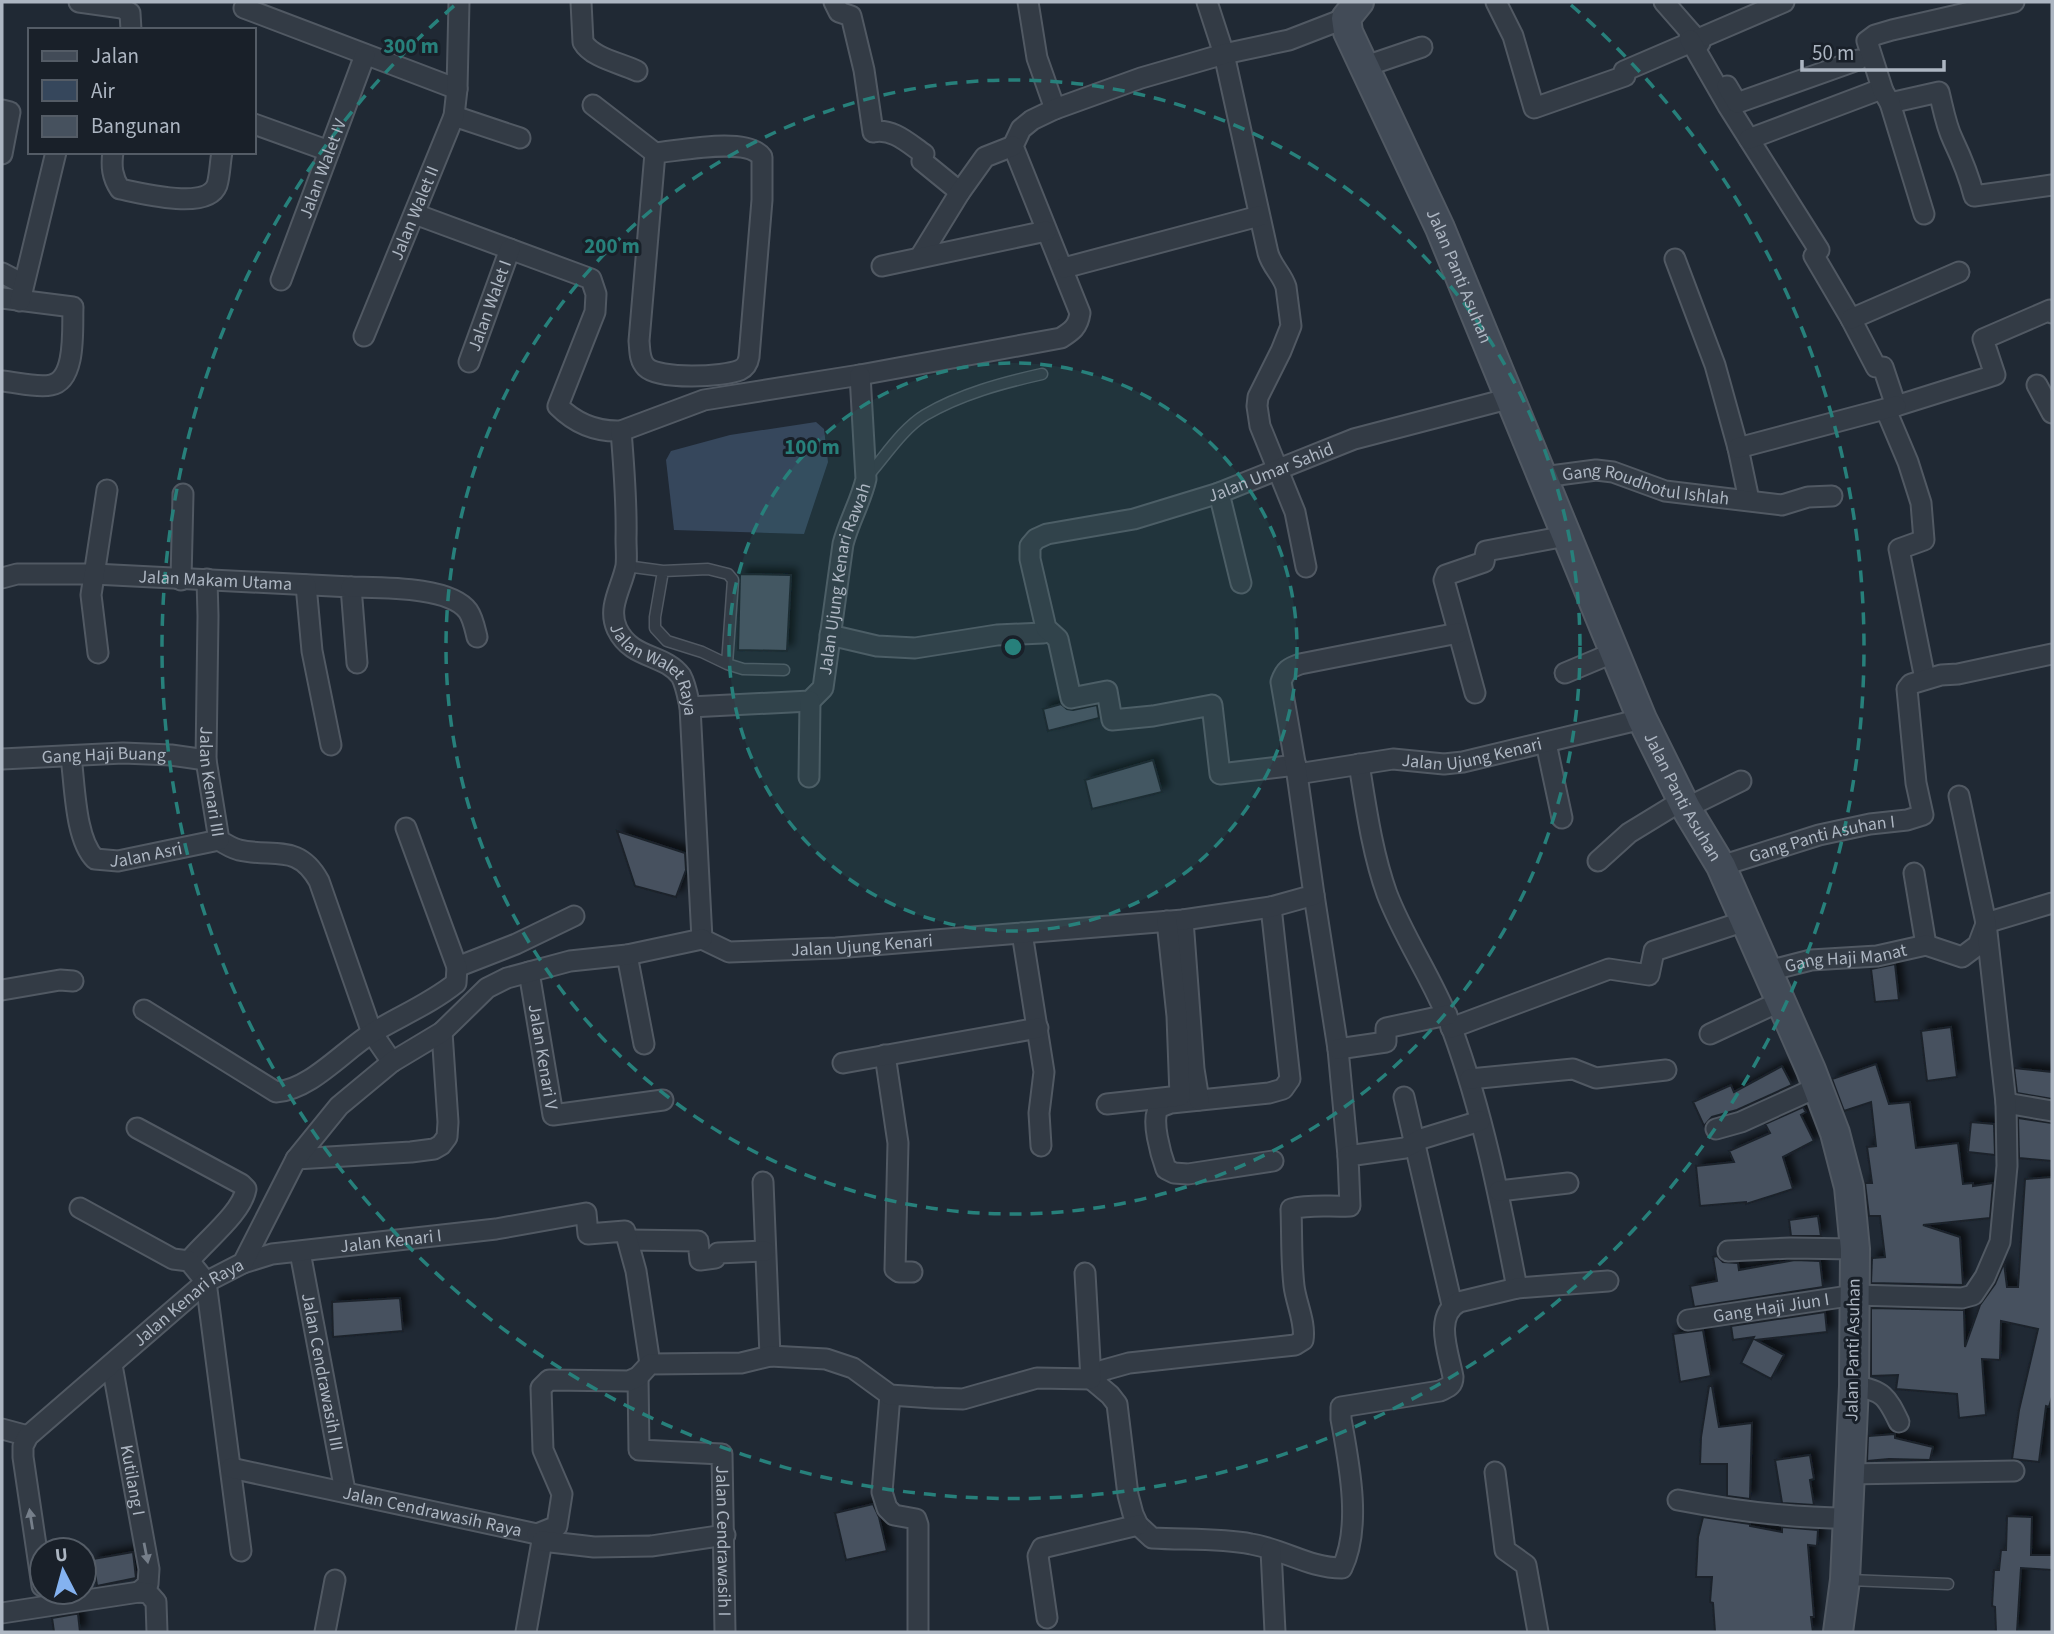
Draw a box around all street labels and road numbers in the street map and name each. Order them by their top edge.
street label: Jalan Walet IV [293,114,353,222]
street label: Jalan Walet II [384,162,445,264]
street label: Jalan Panti Asuhan [1420,205,1499,347]
street label: Jalan Walet I [461,256,518,355]
street label: Jalan Umar Sahid [1205,436,1337,508]
street label: Gang Roudhotul Ishlah [1561,457,1731,511]
street label: Jalan Ujung Kenari Rawah [812,480,877,677]
street label: Jalan Makam Utama [138,564,293,597]
street label: Jalan Walet Raya [604,619,703,716]
street label: Jalan Kenari III [193,726,231,839]
street label: Jalan Panti Asuhan [1638,728,1728,866]
street label: Jalan Ujung Kenari [1401,731,1544,777]
street label: Gang Haji Buang [41,740,167,770]
street label: Gang Panti Asuhan I [1746,809,1896,869]
street label: Jalan Asri [109,835,184,874]
street label: Jalan Ujung Kenari [790,928,934,962]
street label: Gang Haji Manat [1782,937,1909,979]
street label: Jalan Kenari V [522,1002,565,1112]
street label: Jalan Kenari I [339,1223,443,1259]
street label: Jalan Kenari Raya [128,1252,248,1352]
street label: Jalan Panti Asuhan [1839,1278,1867,1422]
street label: Gang Haji Jiun I [1711,1287,1831,1329]
street label: Jalan Cendrawasih III [295,1291,350,1453]
street label: Kutilang I [114,1443,152,1518]
street label: Jalan Cendrawasih I [710,1465,737,1616]
street label: Jalan Cendrawasih Raya [341,1480,524,1543]

